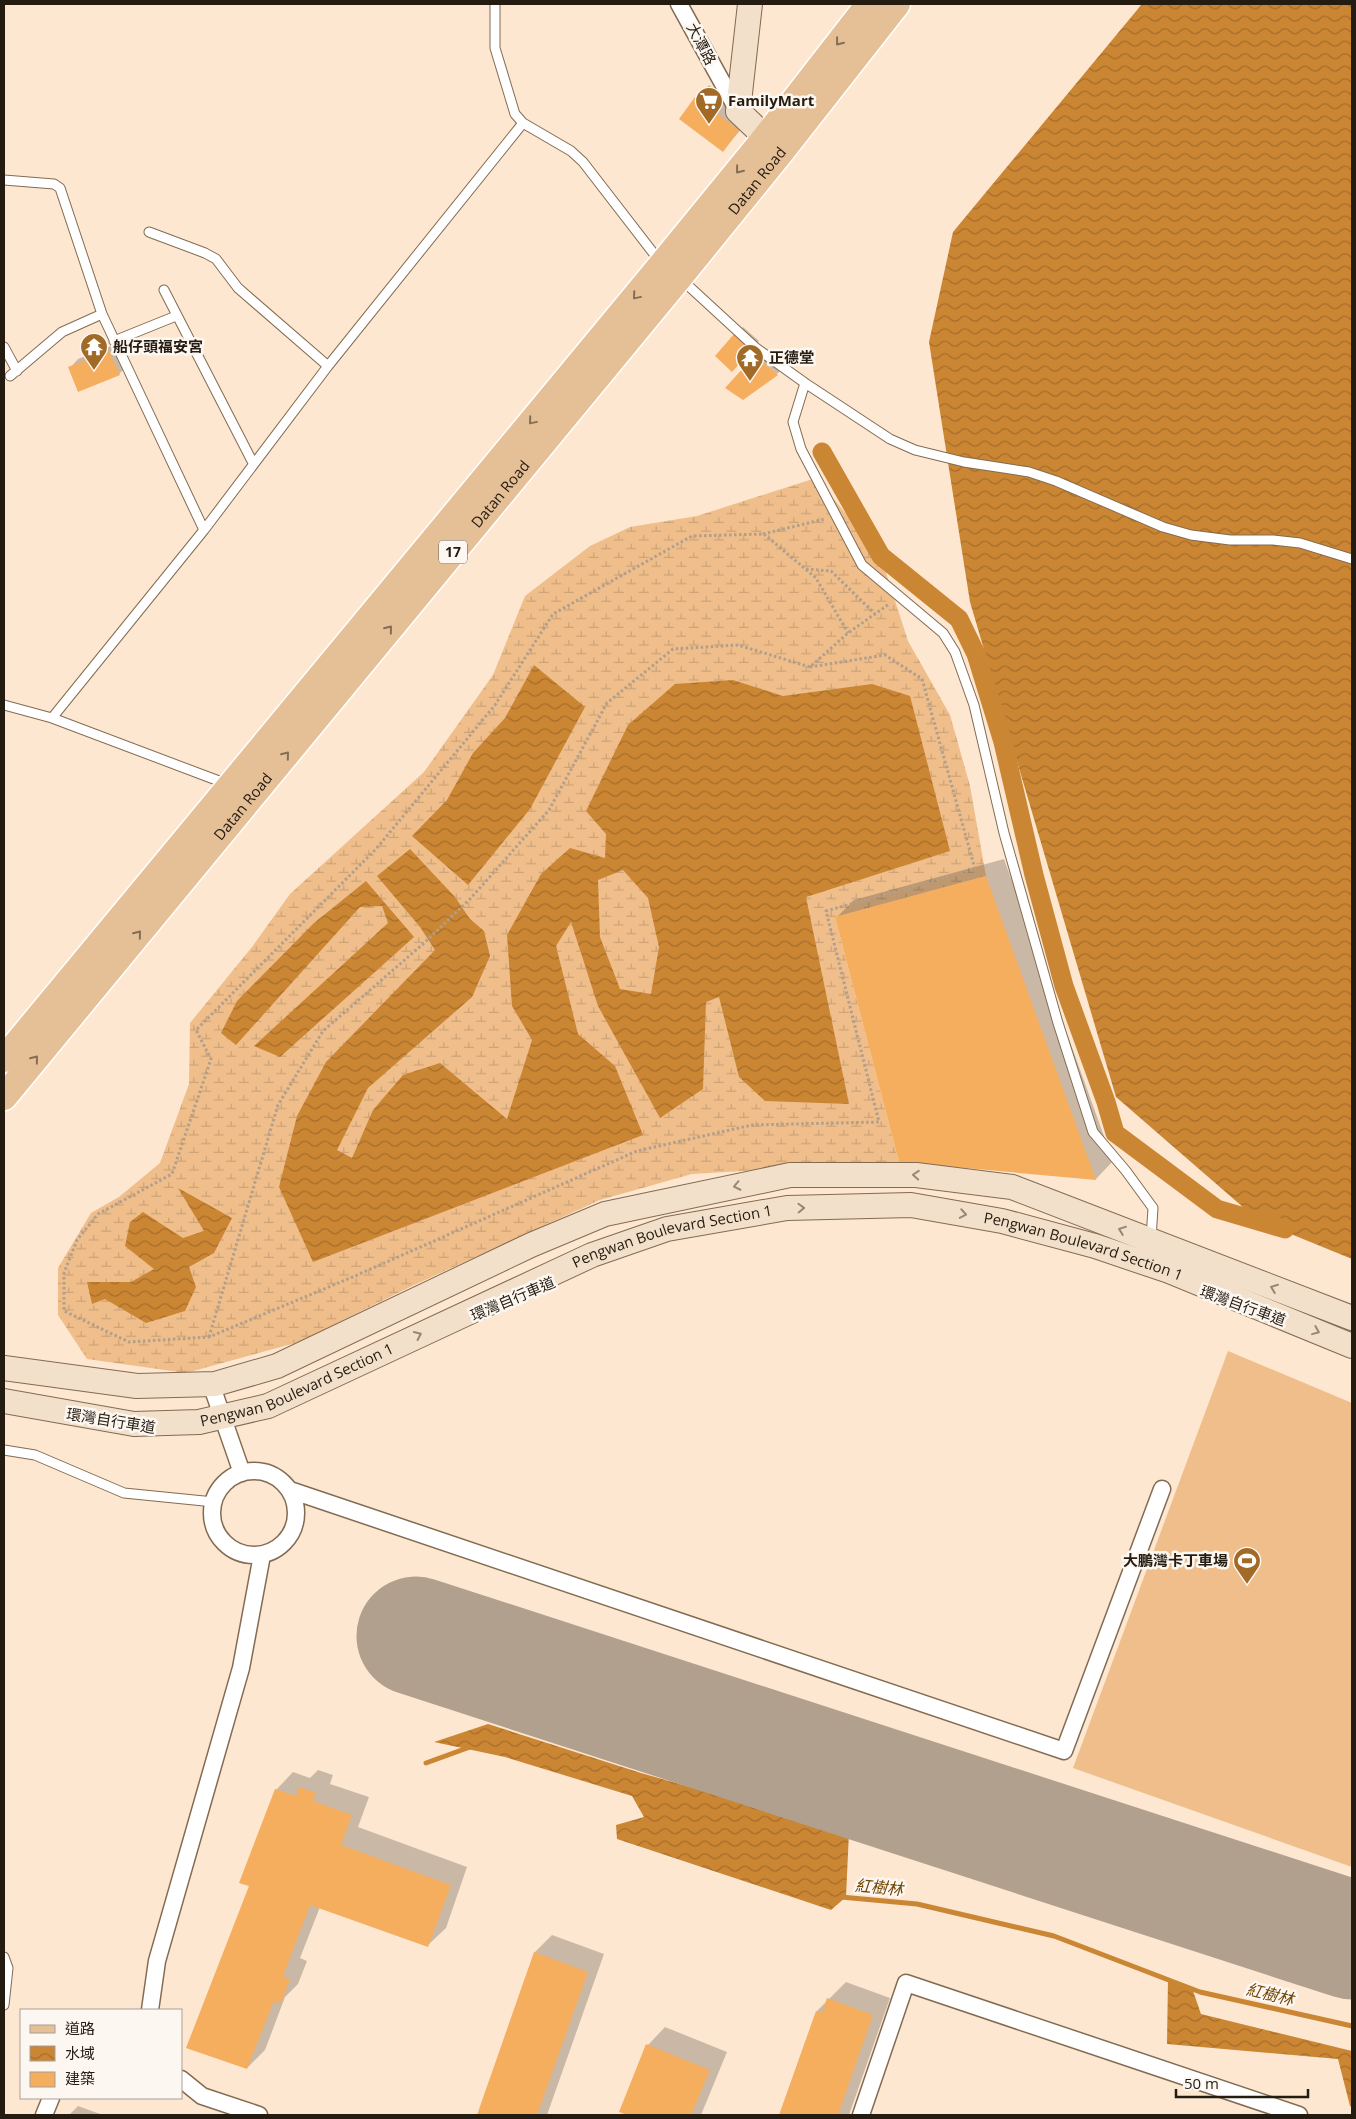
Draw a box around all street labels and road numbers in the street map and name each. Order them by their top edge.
street label: 大潭路 [682,19,721,68]
street label: Datan Road [723,142,790,219]
street label: Datan Road [466,456,534,532]
road number: 17 [439,540,467,564]
street label: Datan Road [209,768,276,844]
street label: Pengwan Boulevard Section 1 [569,1200,774,1272]
street label: Pengwan Boulevard Section 1 [982,1207,1186,1285]
street label: 環灣自行車道 [467,1271,558,1325]
street label: 環灣自行車道 [1198,1280,1289,1330]
street label: Pengwan Boulevard Section 1 [198,1338,396,1430]
street label: 環灣自行車道 [65,1403,157,1437]

